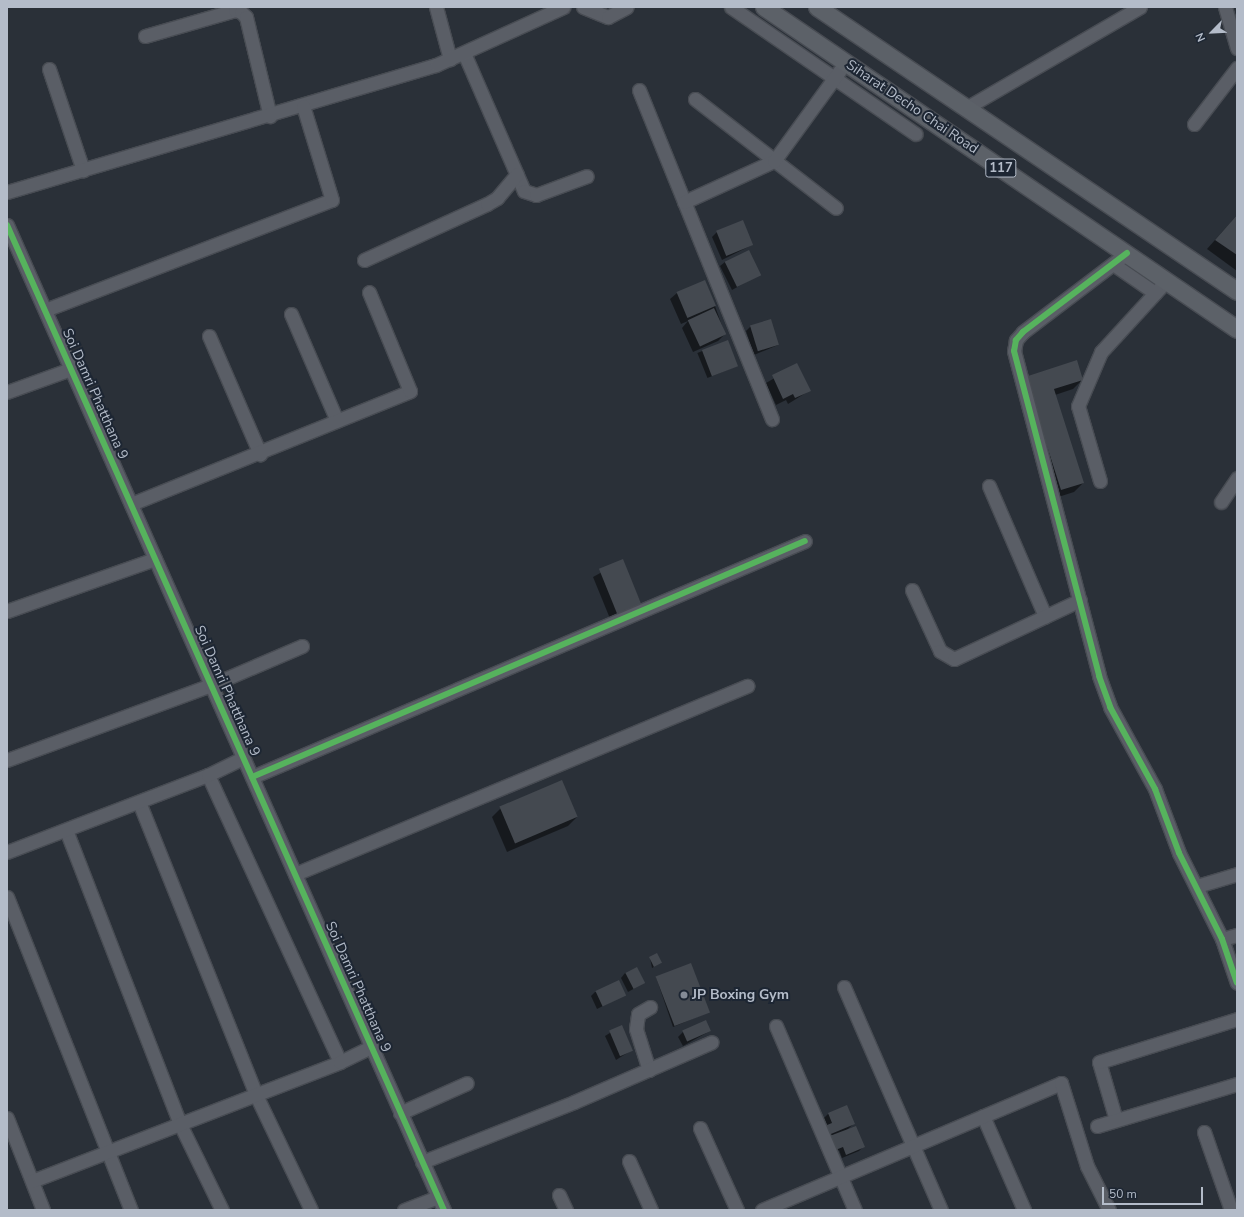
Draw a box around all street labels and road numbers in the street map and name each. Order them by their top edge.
street label: Siharat Decho Chai Road [843,56,981,158]
road number: 117 [985,157,1017,179]
street label: Soi Damri Phatthana 9 [59,326,131,462]
street label: Soi Damri Phatthana 9 [191,623,263,759]
street label: Soi Damri Phatthana 9 [322,919,394,1055]

